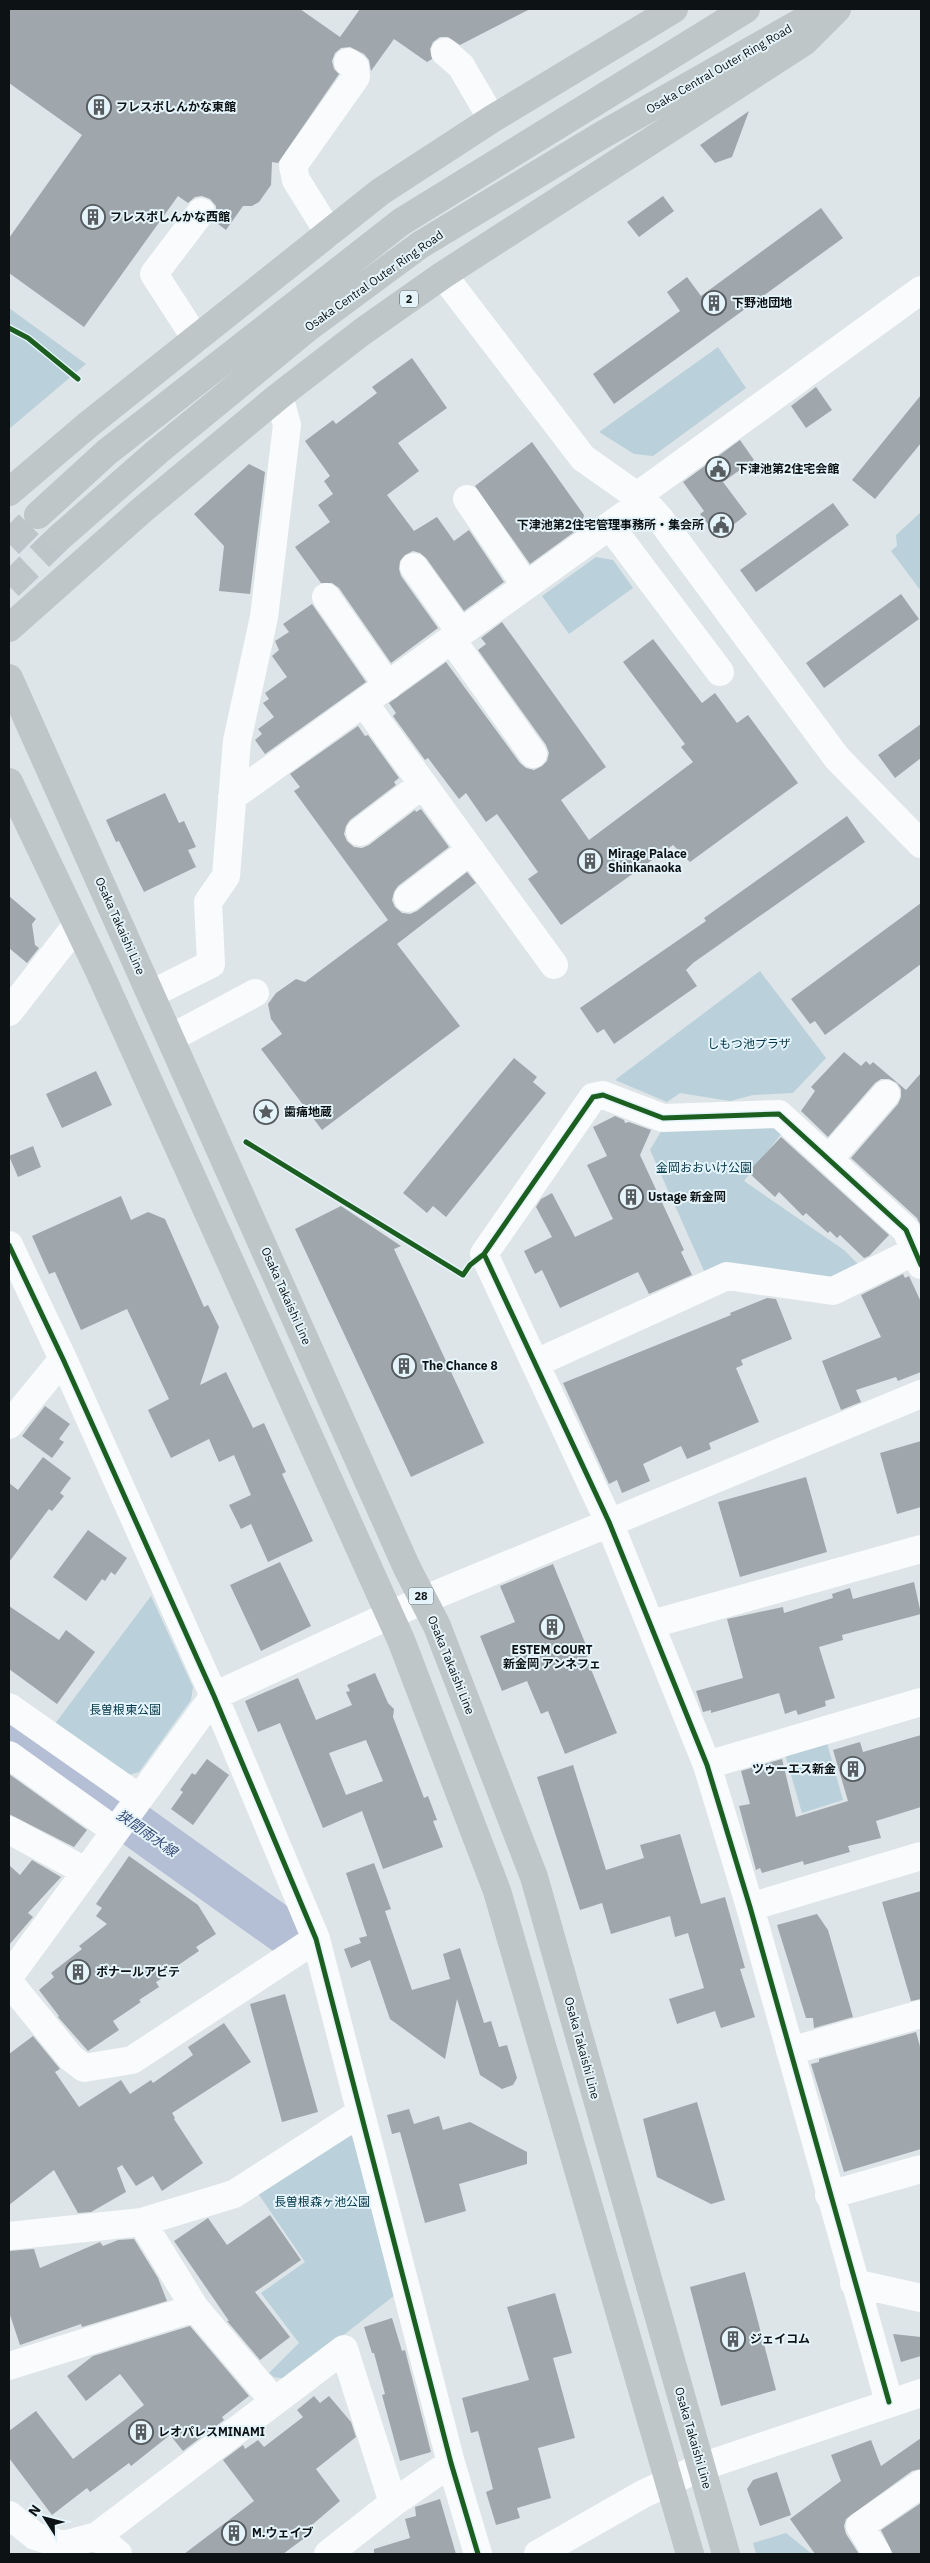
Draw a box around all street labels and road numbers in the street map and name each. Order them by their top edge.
street label: Osaka Central Outer Ring Road [643,21,794,116]
street label: Osaka Central Outer Ring Road [302,227,446,334]
road number: 2 [400,290,418,308]
street label: Osaka Takaishi Line [92,875,149,977]
street label: Osaka Takaishi Line [258,1245,315,1347]
road number: 28 [408,1588,434,1604]
street label: Osaka Takaishi Line [425,1613,478,1717]
street label: Osaka Takaishi Line [562,1995,603,2101]
street label: Osaka Takaishi Line [672,2385,715,2491]

